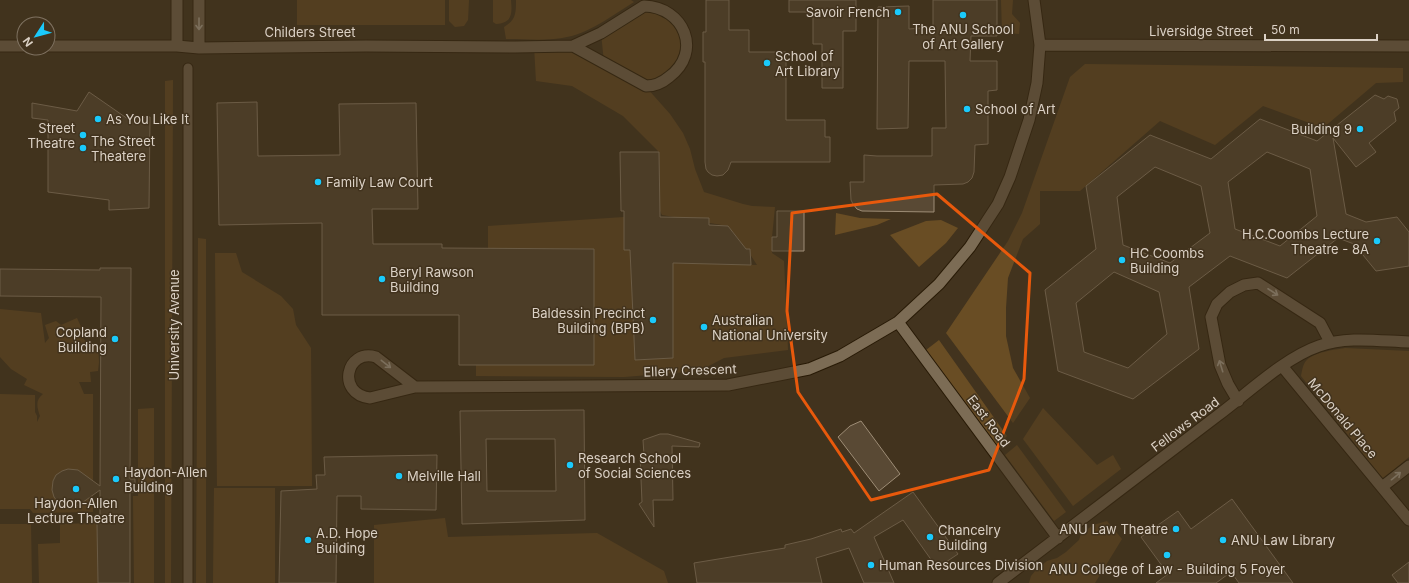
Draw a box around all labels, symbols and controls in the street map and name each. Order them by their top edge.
place label: Savoir French [806,4,890,20]
marker: Savoir French [893,7,903,17]
marker: The ANU School of Art Gallery [958,10,968,20]
north arrow [16,16,56,56]
scale bar [1265,16,1377,42]
one-way arrow [195,17,203,30]
place label: The ANU School of Art Gallery [912,21,1014,52]
text: 50 m [1271,22,1300,37]
street label: Liversidge Street [1149,23,1253,39]
street label: Childers Street [264,24,356,40]
text: N [20,34,36,49]
place label: School of Art Library [775,48,840,79]
marker: School of Art Library [762,58,772,68]
place label: School of Art [975,101,1055,117]
marker: School of Art [962,104,972,114]
place label: As You Like It [106,111,189,127]
marker: As You Like It [93,114,103,124]
place label: Street Theatre [27,120,75,151]
place label: Building 9 [1291,121,1352,137]
marker: Building 9 [1355,124,1365,134]
marker: Street Theatre [78,130,88,140]
place label: The Street Theatere [91,133,155,164]
marker: The Street Theatere [78,143,88,153]
place label: Family Law Court [326,174,433,190]
marker: Family Law Court [313,177,323,187]
place label: H.C.Coombs Lecture Theatre - 8A [1242,226,1369,257]
marker: H.C.Coombs Lecture Theatre - 8A [1372,236,1382,246]
place label: HC Coombs Building [1130,245,1204,276]
marker: HC Coombs Building [1117,255,1127,265]
place label: Beryl Rawson Building [390,264,474,295]
street label: University Avenue [166,269,182,381]
marker: Beryl Rawson Building [377,274,387,284]
one-way arrow [1268,288,1279,297]
place label: Baldessin Precinct Building (BPB) [532,305,645,336]
place label: Australian National University [712,312,828,343]
marker: Baldessin Precinct Building (BPB) [648,315,658,325]
marker: Australian National University [699,322,709,332]
place label: Copland Building [56,324,107,355]
marker: Copland Building [110,334,120,344]
one-way arrow [381,360,392,369]
street label: Ellery Crescent [643,360,737,380]
one-way arrow [1217,360,1224,373]
street label: McDonald Place [1305,375,1381,461]
street label: East Road [964,392,1014,450]
street label: Fellows Road [1148,393,1222,455]
place label: Research School of Social Sciences [578,450,691,481]
marker: Research School of Social Sciences [565,460,575,470]
place label: Haydon-Allen Building [124,464,207,495]
place label: Melville Hall [407,468,481,484]
marker: Melville Hall [394,471,404,481]
one-way arrow [1390,472,1401,481]
marker: Haydon-Allen Building [111,474,121,484]
marker: Haydon-Allen Lecture Theatre [71,484,81,494]
place label: Haydon-Allen Lecture Theatre [27,495,125,526]
place label: ANU Law Theatre [1059,521,1168,537]
place label: Chancelry Building [938,522,1001,553]
marker: ANU Law Theatre [1171,524,1181,534]
place label: A.D. Hope Building [316,525,378,556]
marker: Chancelry Building [925,532,935,542]
place label: ANU Law Library [1231,532,1335,548]
marker: A.D. Hope Building [303,535,313,545]
marker: ANU Law Library [1218,535,1228,545]
marker: ANU College of Law - Building 5 Foyer [1162,550,1172,560]
place label: Human Resources Division [879,557,1043,573]
marker: Human Resources Division [866,560,876,570]
place label: ANU College of Law - Building 5 Foyer [1049,561,1285,577]

